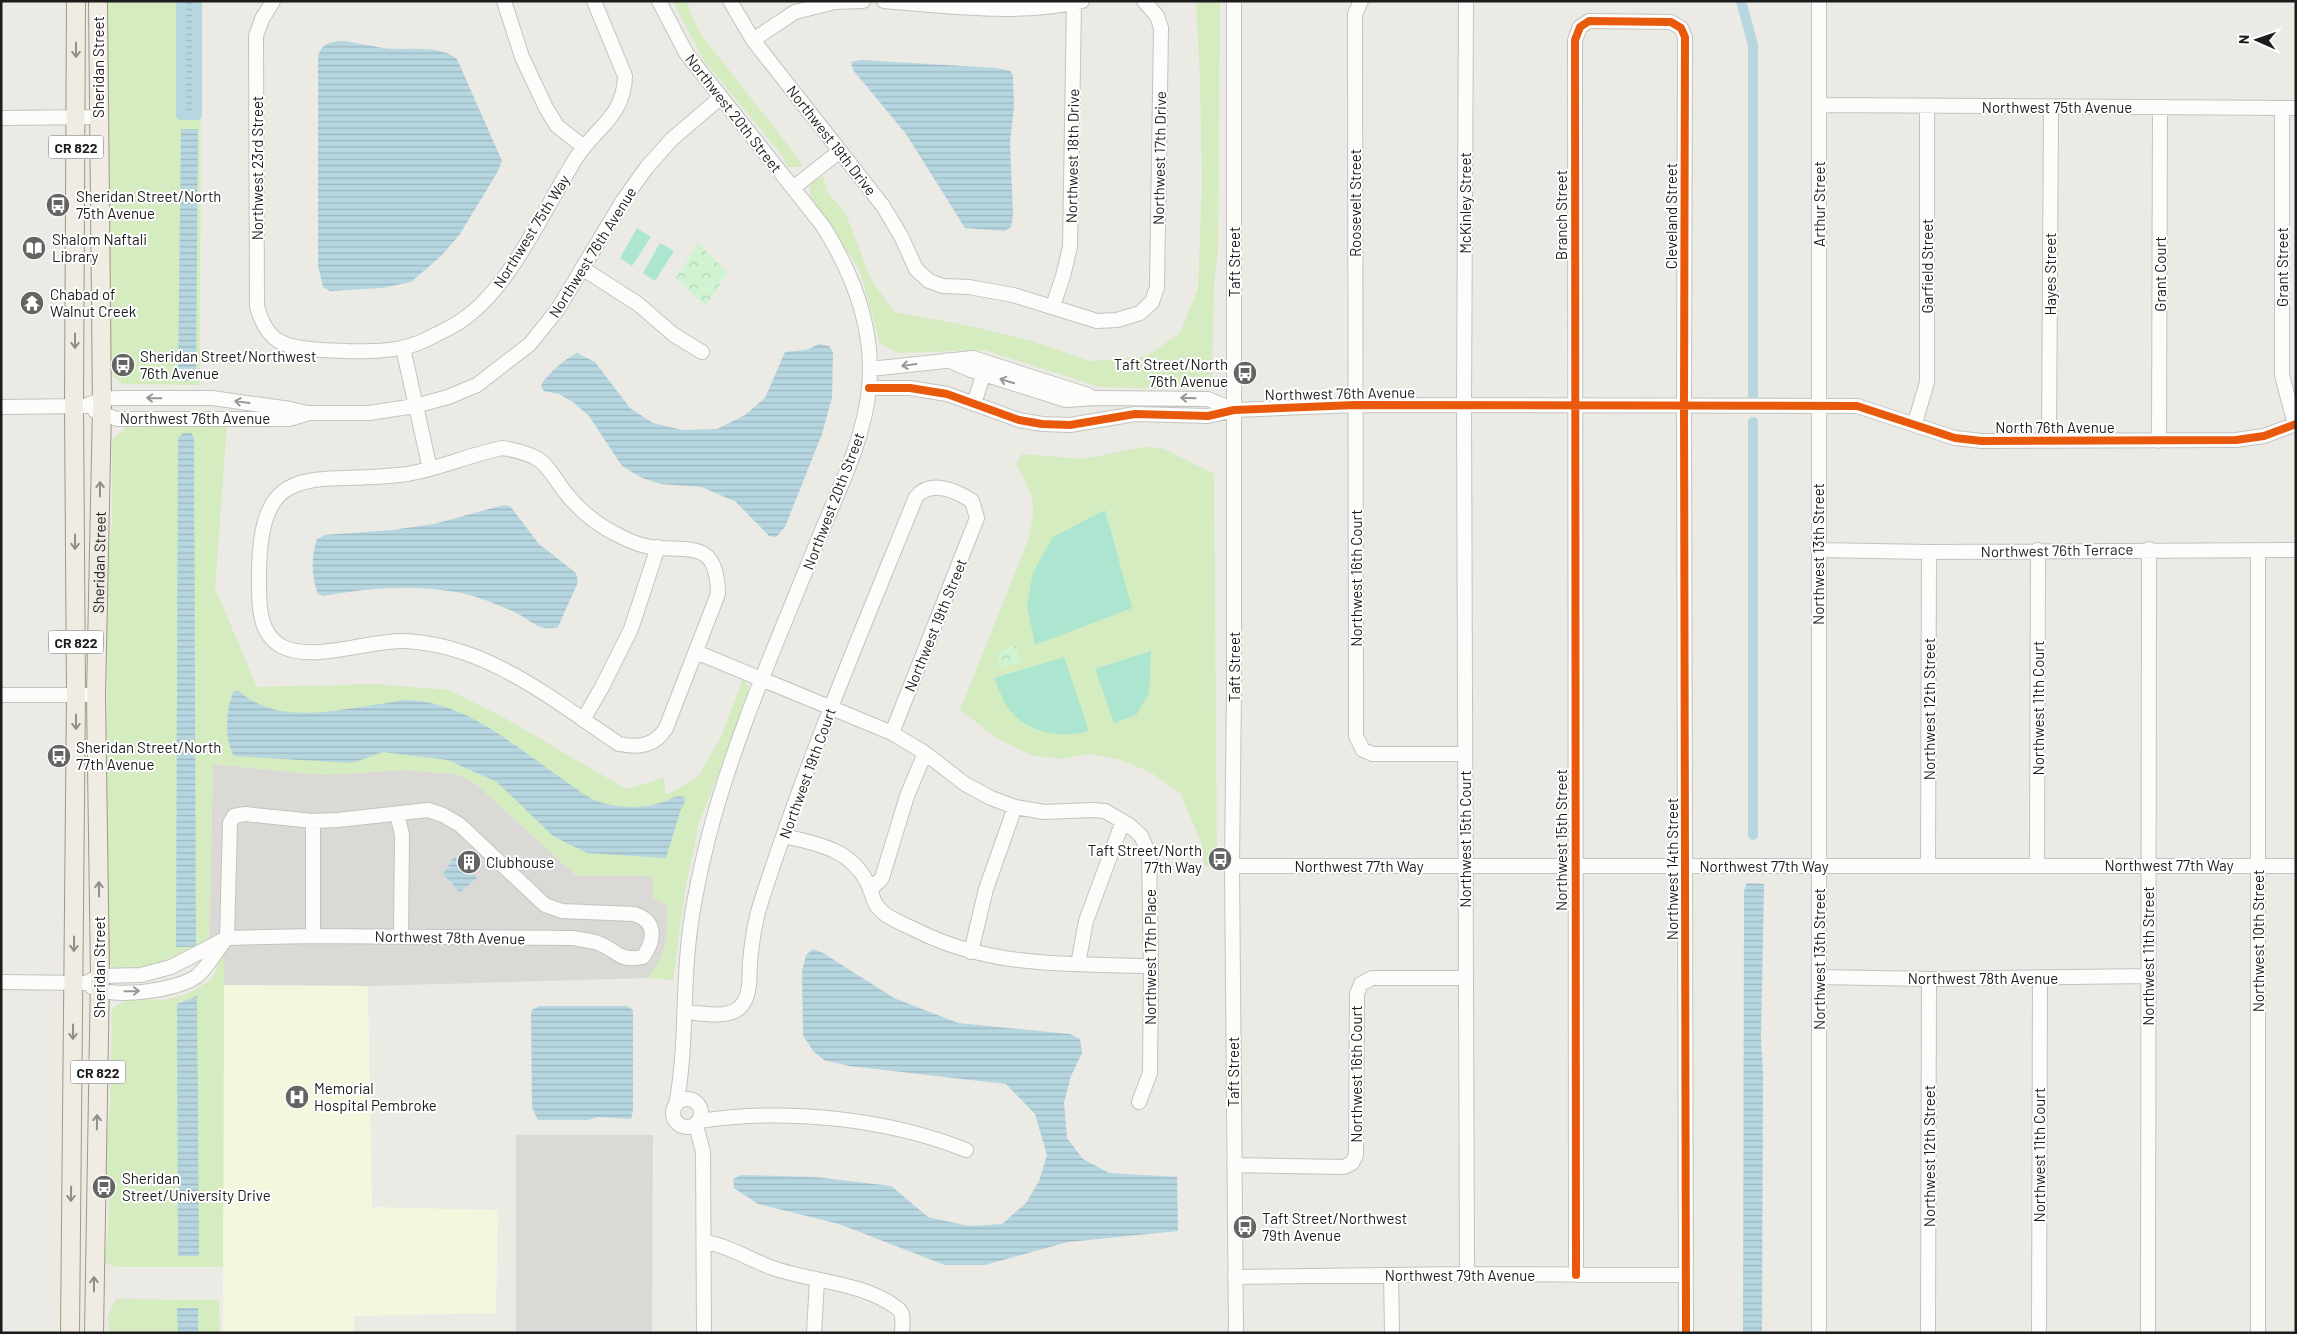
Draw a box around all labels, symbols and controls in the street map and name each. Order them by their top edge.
north arrow [2232,15,2282,65]
street label: Sheridan Street [89,16,107,118]
text: N [2235,35,2252,44]
one-way arrow [71,42,81,58]
street label: Northwest 20th Street [682,50,786,176]
street label: Northwest 19th Drive [783,81,881,199]
street label: Northwest 18th Drive [1062,89,1082,223]
street label: Northwest 17th Drive [1149,91,1169,225]
street label: Northwest 23rd Street [248,96,266,240]
street label: Northwest 75th Avenue [1982,98,2132,116]
road number: CR 822 [48,136,104,158]
street label: Roosevelt Street [1346,149,1364,257]
street label: McKinley Street [1456,152,1474,254]
street label: Arthur Street [1810,161,1828,247]
street label: Cleveland Street [1662,163,1680,269]
street label: Branch Street [1552,170,1570,260]
street label: Northwest 75th Way [489,171,573,291]
street label: Northwest 76th Avenue [544,183,640,321]
place label: Sheridan Street/North 75th Avenue [76,187,221,222]
bus stop icon: Sheridan Street/North 75th Avenue [45,192,71,218]
street label: Garfield Street [1918,219,1936,313]
street label: Taft Street [1225,227,1243,297]
street label: Grant Street [2273,227,2291,307]
place label: Shalom Naftali Library [52,230,147,265]
street label: Hayes Street [2041,232,2059,316]
library icon: Shalom Naftali Library [21,235,47,261]
street label: Grant Court [2151,236,2169,312]
place label: Chabad of Walnut Creek [50,285,137,320]
temple icon: Chabad of Walnut Creek [19,290,45,316]
one-way arrow [70,333,80,349]
place label: Sheridan Street/Northwest 76th Avenue [140,347,316,382]
bus stop icon: Sheridan Street/Northwest 76th Avenue [110,352,136,378]
place label: Taft Street/North 76th Avenue [1114,355,1228,390]
one-way arrow [901,360,917,370]
bus stop icon: Taft Street/North 76th Avenue [1232,360,1258,386]
one-way arrow [999,376,1015,386]
street label: Northwest 76th Avenue [1265,383,1415,403]
one-way arrow [146,393,162,403]
one-way arrow [1180,394,1196,403]
one-way arrow [234,397,250,407]
street label: Northwest 76th Avenue [120,409,270,427]
street label: North 76th Avenue [1995,418,2115,436]
street label: Northwest 20th Street [799,430,867,572]
one-way arrow [95,482,105,498]
street label: Northwest 13th Street [1809,483,1827,625]
street label: Northwest 16th Court [1347,509,1365,647]
street label: Sheridan Street [89,511,109,613]
one-way arrow [70,534,80,550]
street label: Northwest 76th Terrace [1981,540,2133,560]
street label: Northwest 19th Street [900,556,970,694]
road number: CR 822 [48,630,104,654]
street label: Taft Street [1225,632,1243,702]
street label: Northwest 12th Street [1920,638,1938,780]
street label: Northwest 11th Court [2029,640,2047,776]
street label: Northwest 19th Court [775,705,839,841]
one-way arrow [71,714,81,730]
place label: Sheridan Street/North 77th Avenue [76,738,221,773]
bus stop icon: Sheridan Street/North 77th Avenue [46,743,72,769]
street label: Northwest 15th Street [1552,769,1570,911]
street label: Northwest 15th Court [1456,770,1474,908]
street label: Northwest 14th Street [1663,798,1681,940]
place label: Taft Street/North 77th Way [1088,841,1202,876]
bus stop icon: Taft Street/North 77th Way [1207,846,1233,872]
building icon: Clubhouse [456,849,482,875]
place label: Clubhouse [486,853,554,871]
street label: Northwest 77th Way [2104,856,2234,874]
street label: Northwest 77th Way [1294,857,1424,875]
street label: Northwest 77th Way [1699,857,1829,875]
street label: Northwest 10th Street [2249,870,2267,1012]
one-way arrow [94,881,104,898]
street label: Northwest 11th Street [2139,886,2157,1026]
street label: Northwest 13th Street [1810,888,1828,1030]
street label: Northwest 17th Place [1141,889,1159,1025]
street label: Sheridan Street [90,916,108,1018]
street label: Northwest 78th Avenue [375,927,525,947]
one-way arrow [69,936,79,952]
street label: Northwest 78th Avenue [1908,969,2058,987]
one-way arrow [124,987,140,996]
street label: Northwest 16th Court [1347,1005,1365,1143]
one-way arrow [68,1024,78,1040]
street label: Taft Street [1224,1037,1242,1107]
road number: CR 822 [70,1060,126,1084]
place label: Memorial Hospital Pembroke [314,1079,437,1114]
hospital icon: Memorial Hospital Pembroke [284,1084,310,1110]
street label: Northwest 12th Street [1920,1085,1938,1227]
street label: Northwest 11th Court [2030,1087,2048,1223]
one-way arrow [92,1114,102,1130]
place label: Sheridan Street/University Drive [122,1169,271,1204]
bus stop icon: Sheridan Street/University Drive [91,1174,117,1200]
one-way arrow [66,1186,75,1202]
place label: Taft Street/Northwest 79th Avenue [1262,1209,1407,1244]
bus stop icon: Taft Street/Northwest 79th Avenue [1232,1214,1258,1240]
street label: Northwest 79th Avenue [1385,1266,1535,1284]
one-way arrow [89,1276,99,1292]

